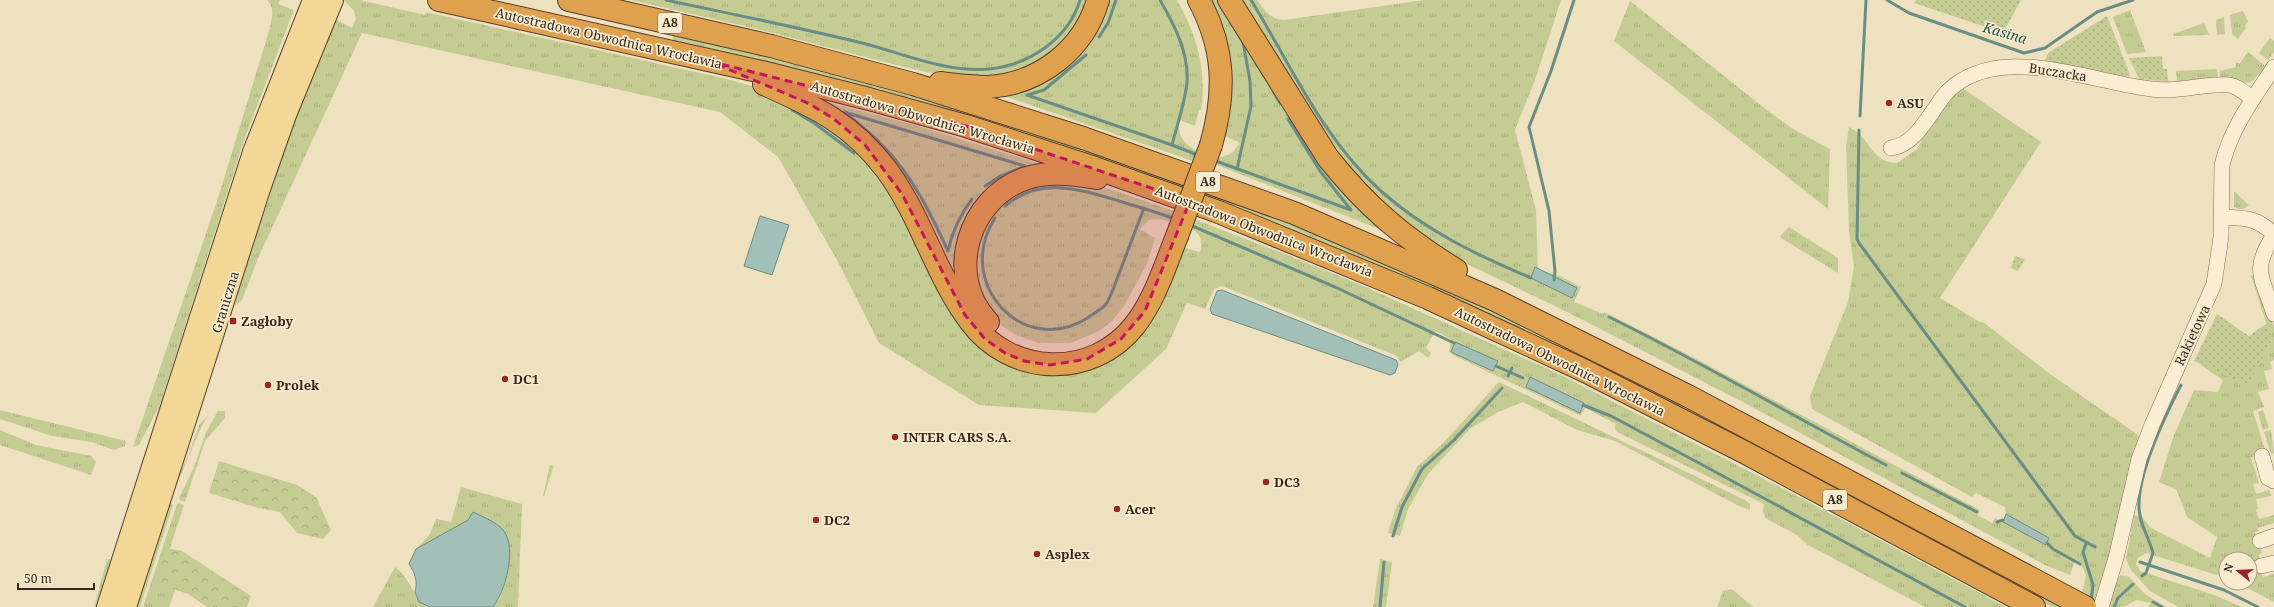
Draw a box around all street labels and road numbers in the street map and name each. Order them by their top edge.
street label: Autostradowa Obwodnica Wrocławia [494,3,724,73]
road number: A8 [658,13,682,33]
street label: Buczacka [2028,59,2088,85]
street label: Autostradowa Obwodnica Wrocławia [809,76,1037,158]
road number: A8 [1196,172,1220,192]
street label: Autostradowa Obwodnica Wrocławia [1152,181,1376,281]
street label: Graniczna [207,269,243,335]
street label: Autostradowa Obwodnica Wrocławia [1452,302,1668,420]
street label: Rakietowa [2170,302,2214,368]
road number: A8 [1823,490,1847,510]

